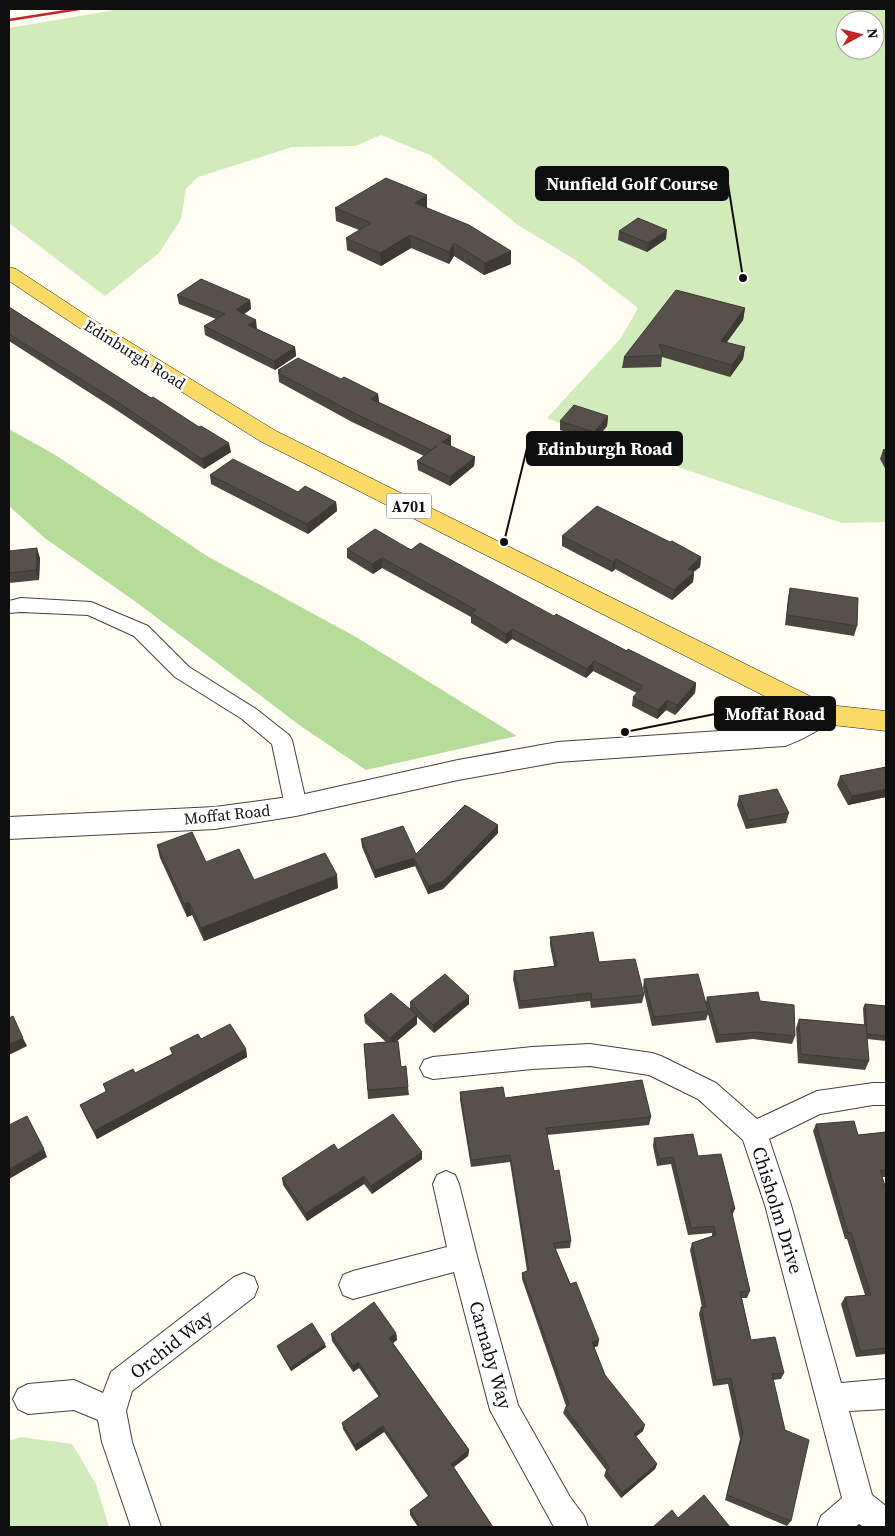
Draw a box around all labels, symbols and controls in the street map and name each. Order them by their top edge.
north arrow [835,10,885,60]
text: N [862,27,883,40]
callout: Nunfield Golf Course [536,167,728,200]
text: Nunfield Golf Course [546,171,718,196]
street label: Edinburgh Road [80,314,190,394]
callout: Edinburgh Road [527,432,682,465]
text: Edinburgh Road [538,436,673,461]
road number: A701 [386,494,432,518]
callout: Moffat Road [715,697,835,730]
text: Moffat Road [725,701,825,726]
street label: Moffat Road [183,799,271,829]
street label: Chisholm Drive [746,1143,810,1277]
street label: Carnaby Way [463,1298,519,1412]
street label: Orchid Way [124,1303,218,1384]

